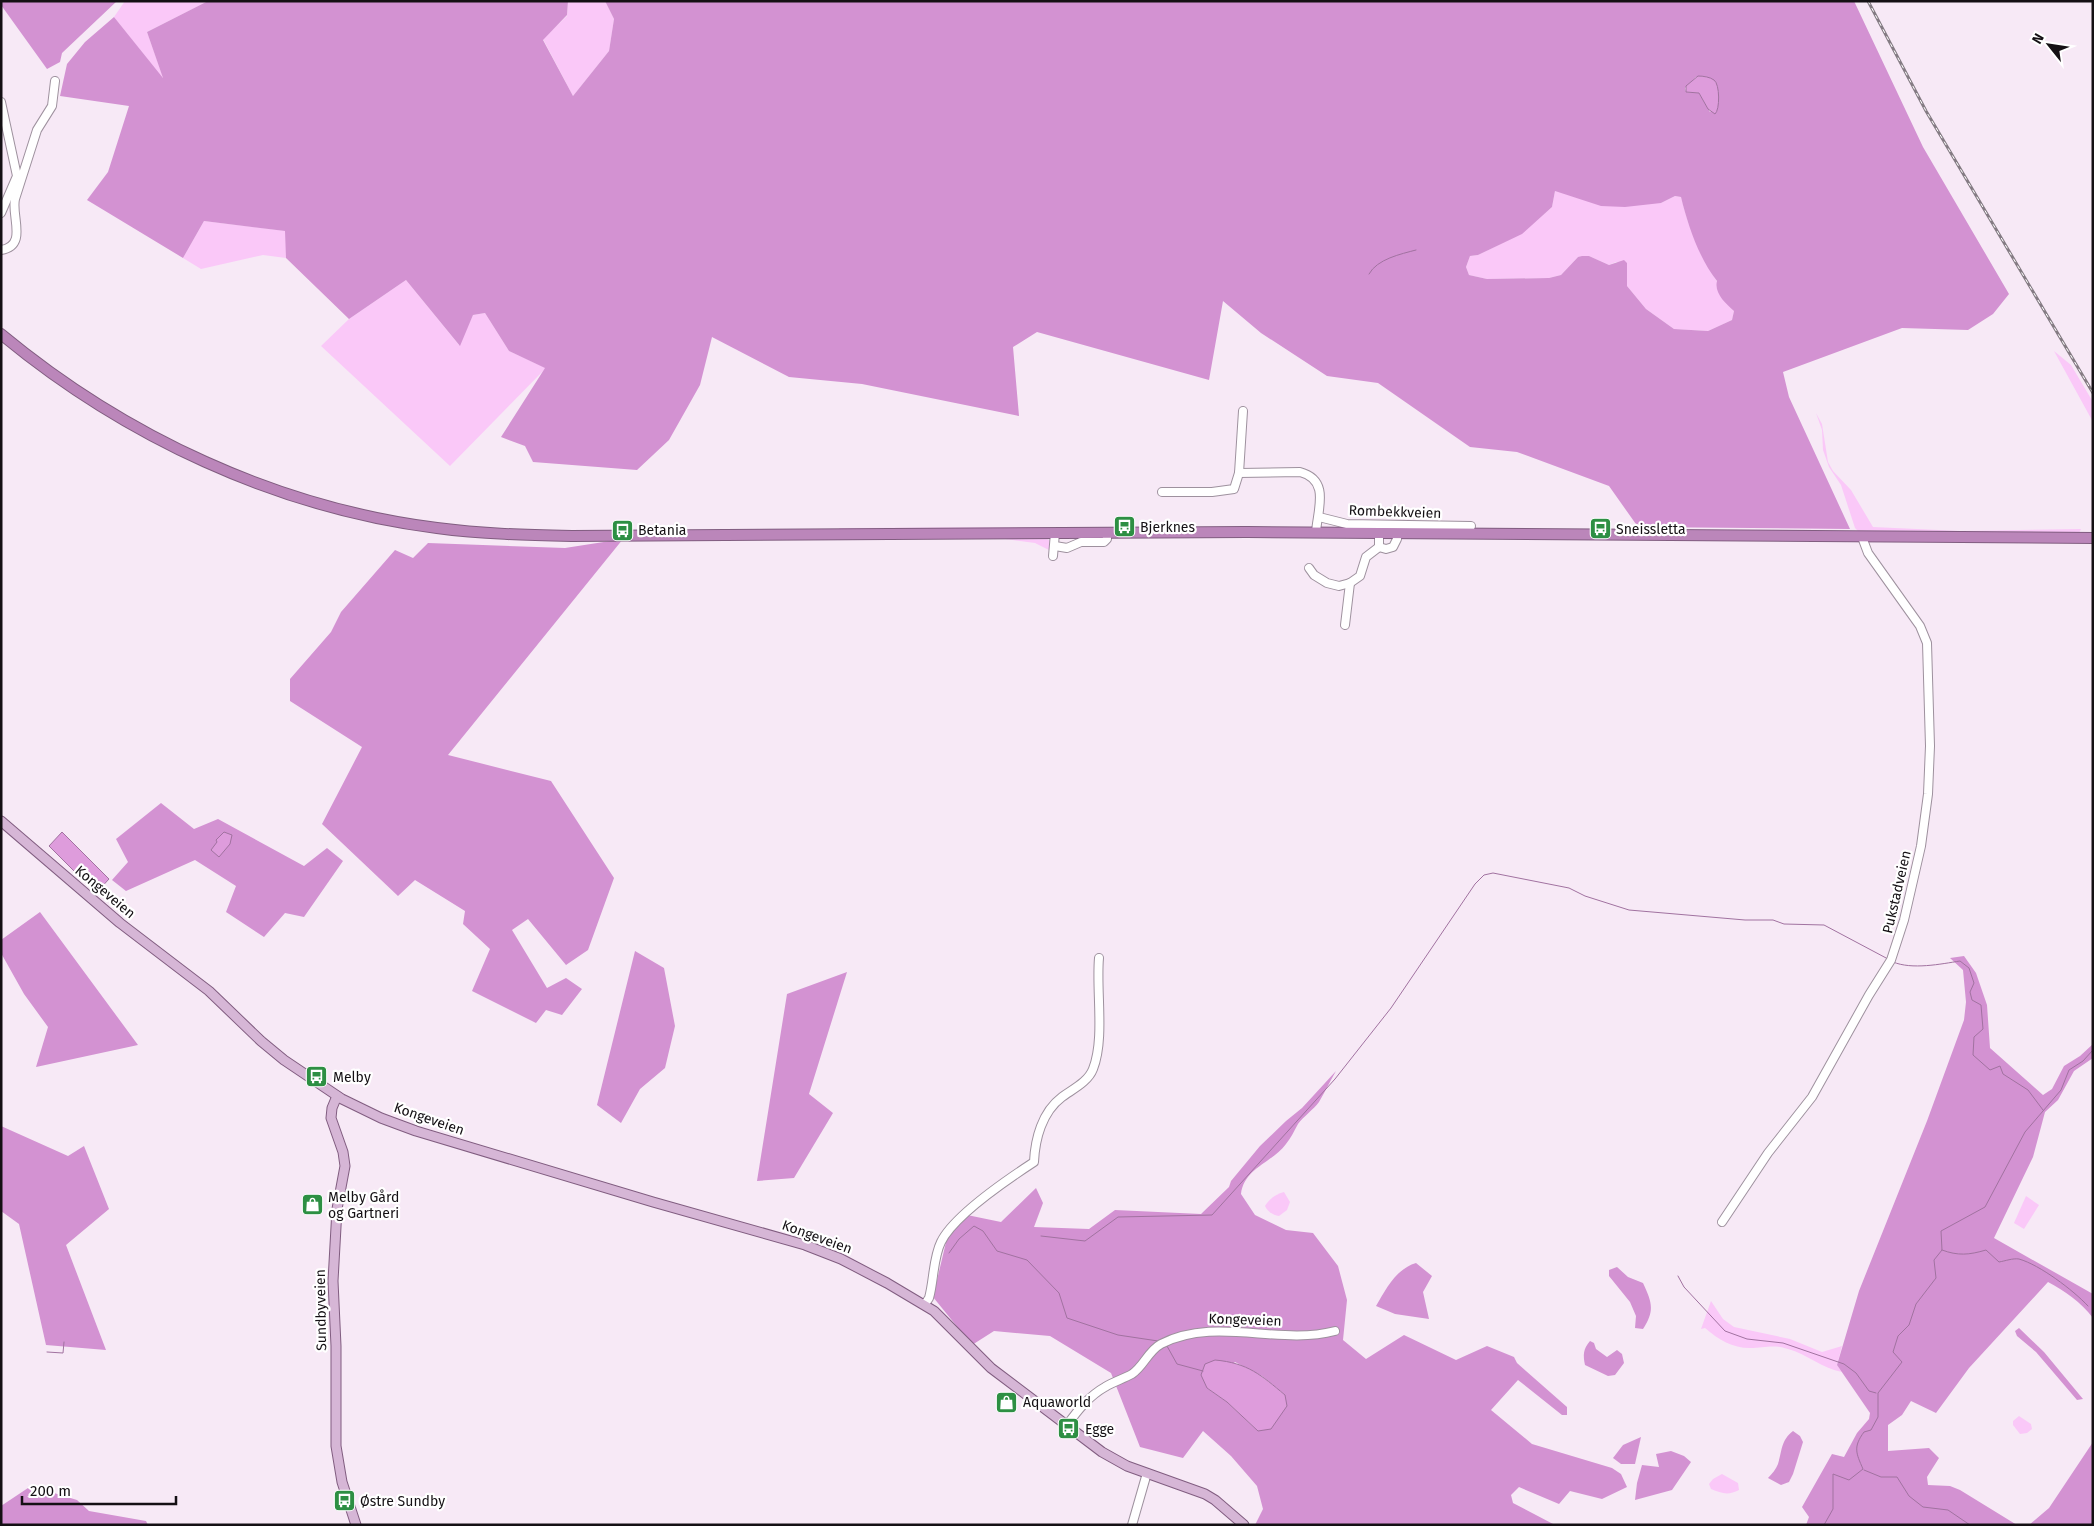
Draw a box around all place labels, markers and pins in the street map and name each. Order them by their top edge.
bus stop icon: Bjerknes [1112,515,1136,539]
bus stop icon: Sneissletta [1588,517,1612,541]
bus stop icon: Betania [610,518,634,542]
place label: Bjerknes [1140,519,1195,536]
place label: Sneissletta [1616,521,1686,538]
place label: Betania [638,522,686,539]
bus stop icon: Melby [305,1065,329,1089]
place label: Melby [333,1069,371,1086]
place label: Melby Gård og Gartneri [328,1189,399,1222]
shop icon: Melby Gård og Gartneri [300,1193,324,1217]
shop icon: Aquaworld [995,1390,1019,1414]
place label: Aquaworld [1023,1394,1091,1411]
bus stop icon: Egge [1057,1417,1081,1441]
place label: Egge [1085,1421,1114,1438]
bus stop icon: Østre Sundby [332,1489,356,1513]
place label: Østre Sundby [360,1493,445,1510]

